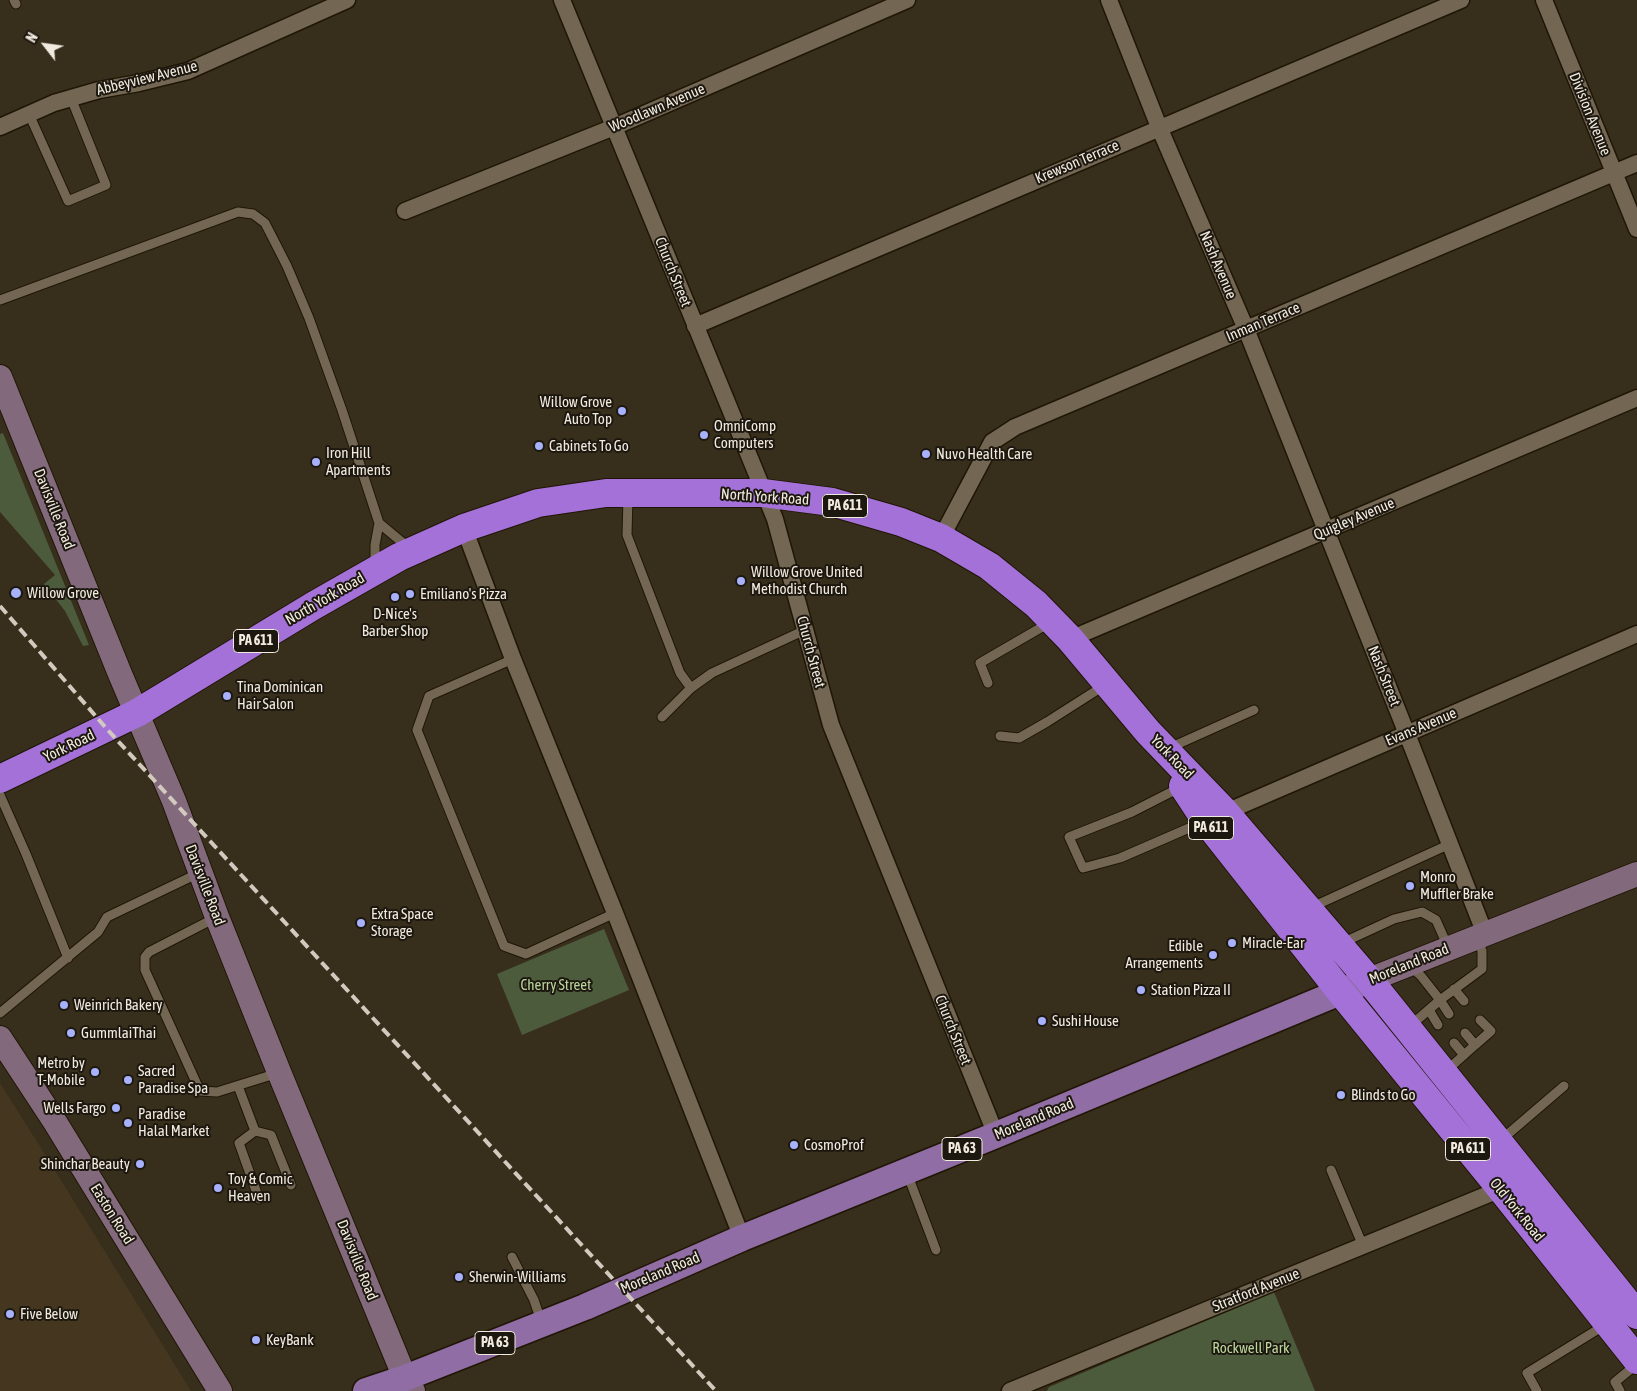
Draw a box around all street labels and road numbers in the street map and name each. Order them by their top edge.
street label: Abbeyview Avenue [95,57,199,99]
street label: Division Avenue [1565,70,1615,158]
street label: Woodlawn Avenue [606,80,708,136]
street label: Krewson Terrace [1032,136,1122,188]
street label: Nash Avenue [1196,228,1240,302]
street label: Church Street [651,235,695,309]
street label: Inman Terrace [1223,298,1303,346]
street label: Davisville Road [30,466,78,552]
street label: North York Road [720,485,810,509]
road number: PA 611 [822,494,868,518]
street label: Quigley Avenue [1311,494,1397,544]
street label: North York Road [282,569,368,629]
street label: Church Street [793,614,829,690]
road number: PA 611 [234,630,278,652]
street label: Nash Street [1364,643,1404,709]
street label: Evans Avenue [1383,704,1459,750]
street label: York Road [41,726,97,766]
street label: York Road [1147,731,1197,783]
road number: PA 611 [1188,816,1234,840]
street label: Davisville Road [181,842,229,928]
street label: Moreland Road [1367,940,1451,988]
street label: Church Street [931,993,975,1067]
street label: Moreland Road [992,1094,1076,1144]
road number: PA 63 [942,1138,982,1160]
road number: PA 611 [1446,1138,1490,1160]
street label: Old York Road [1486,1175,1548,1245]
street label: Easton Road [86,1180,138,1248]
street label: Davisville Road [333,1217,381,1303]
street label: Moreland Road [618,1248,702,1298]
street label: Stratford Avenue [1210,1264,1302,1316]
road number: PA 63 [475,1332,515,1355]

